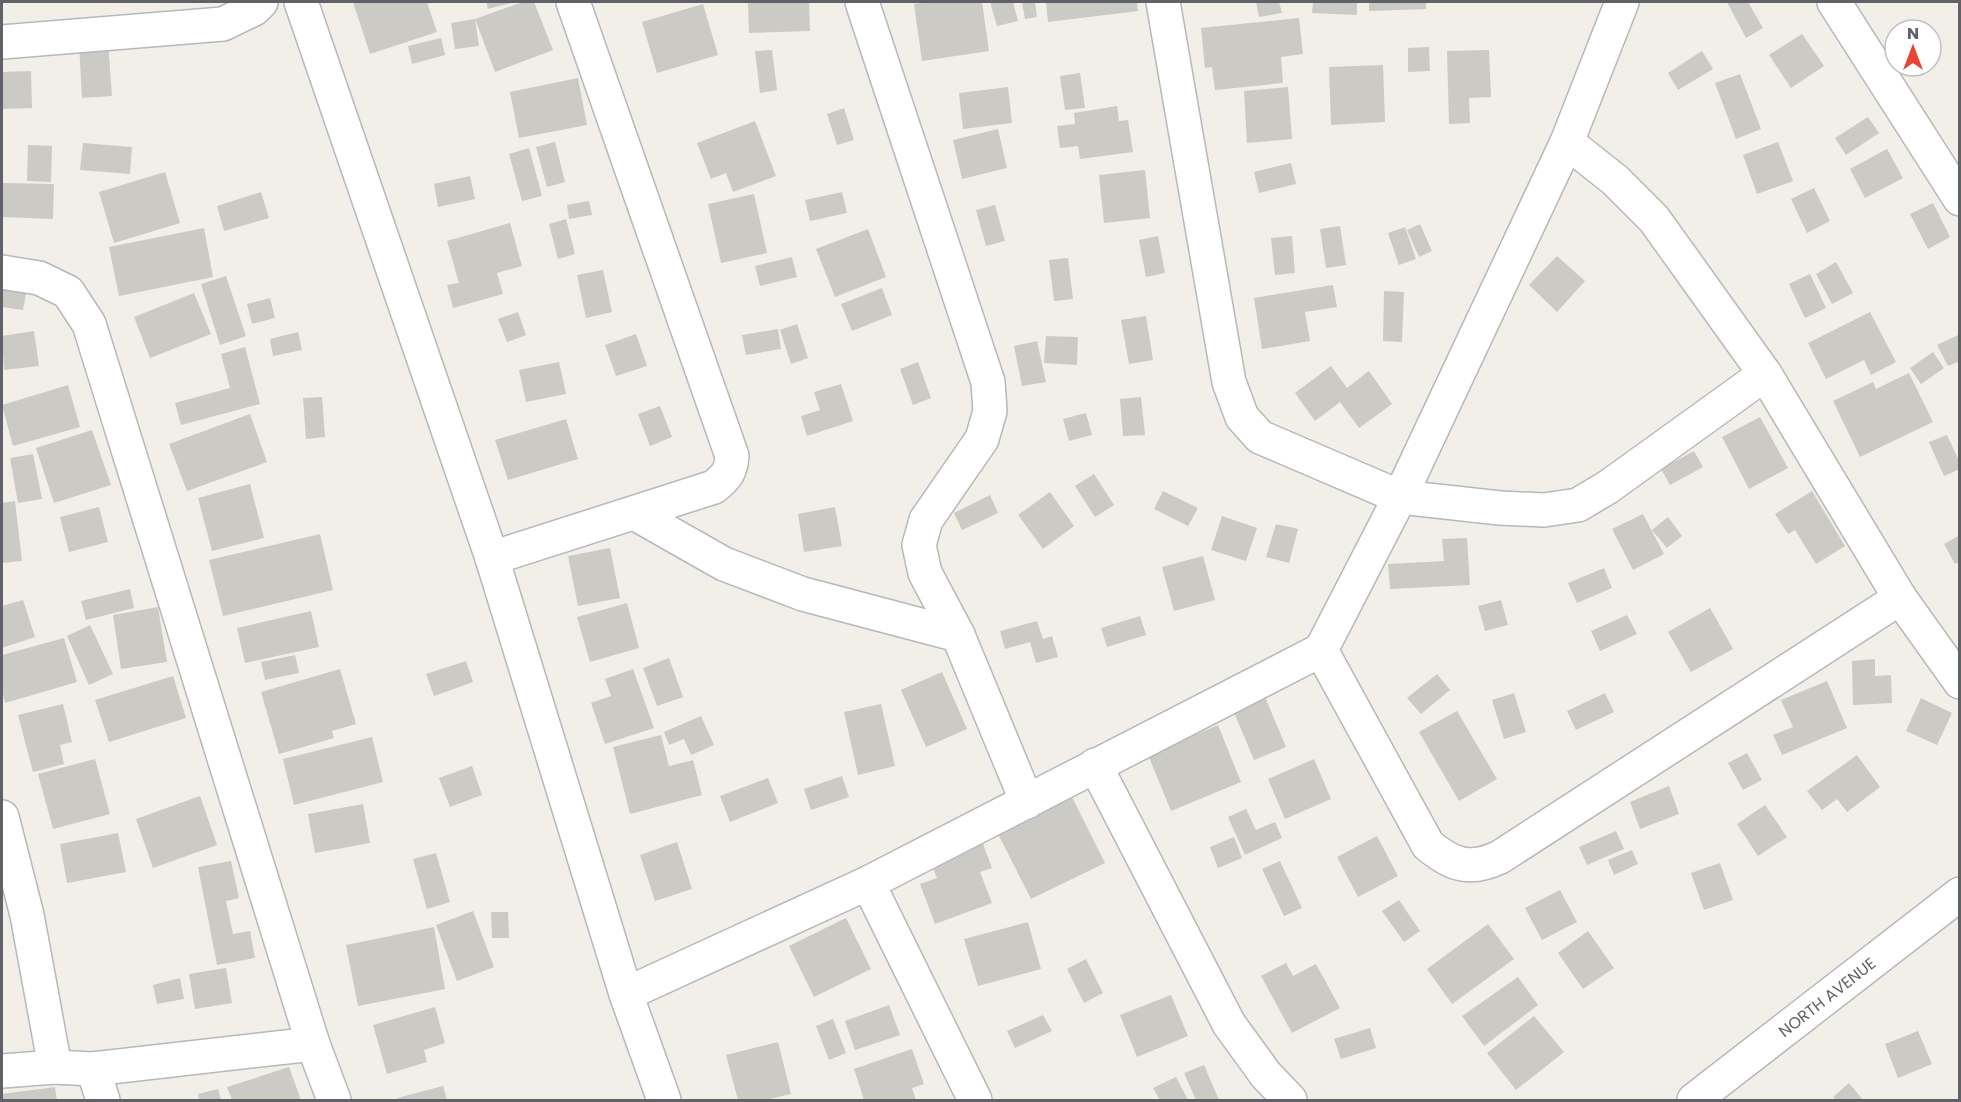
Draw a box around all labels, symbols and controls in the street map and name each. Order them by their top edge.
north arrow [1883,18,1943,78]
text: N [1907,22,1919,45]
street label: NORTH AVENUE [1774,952,1881,1043]

